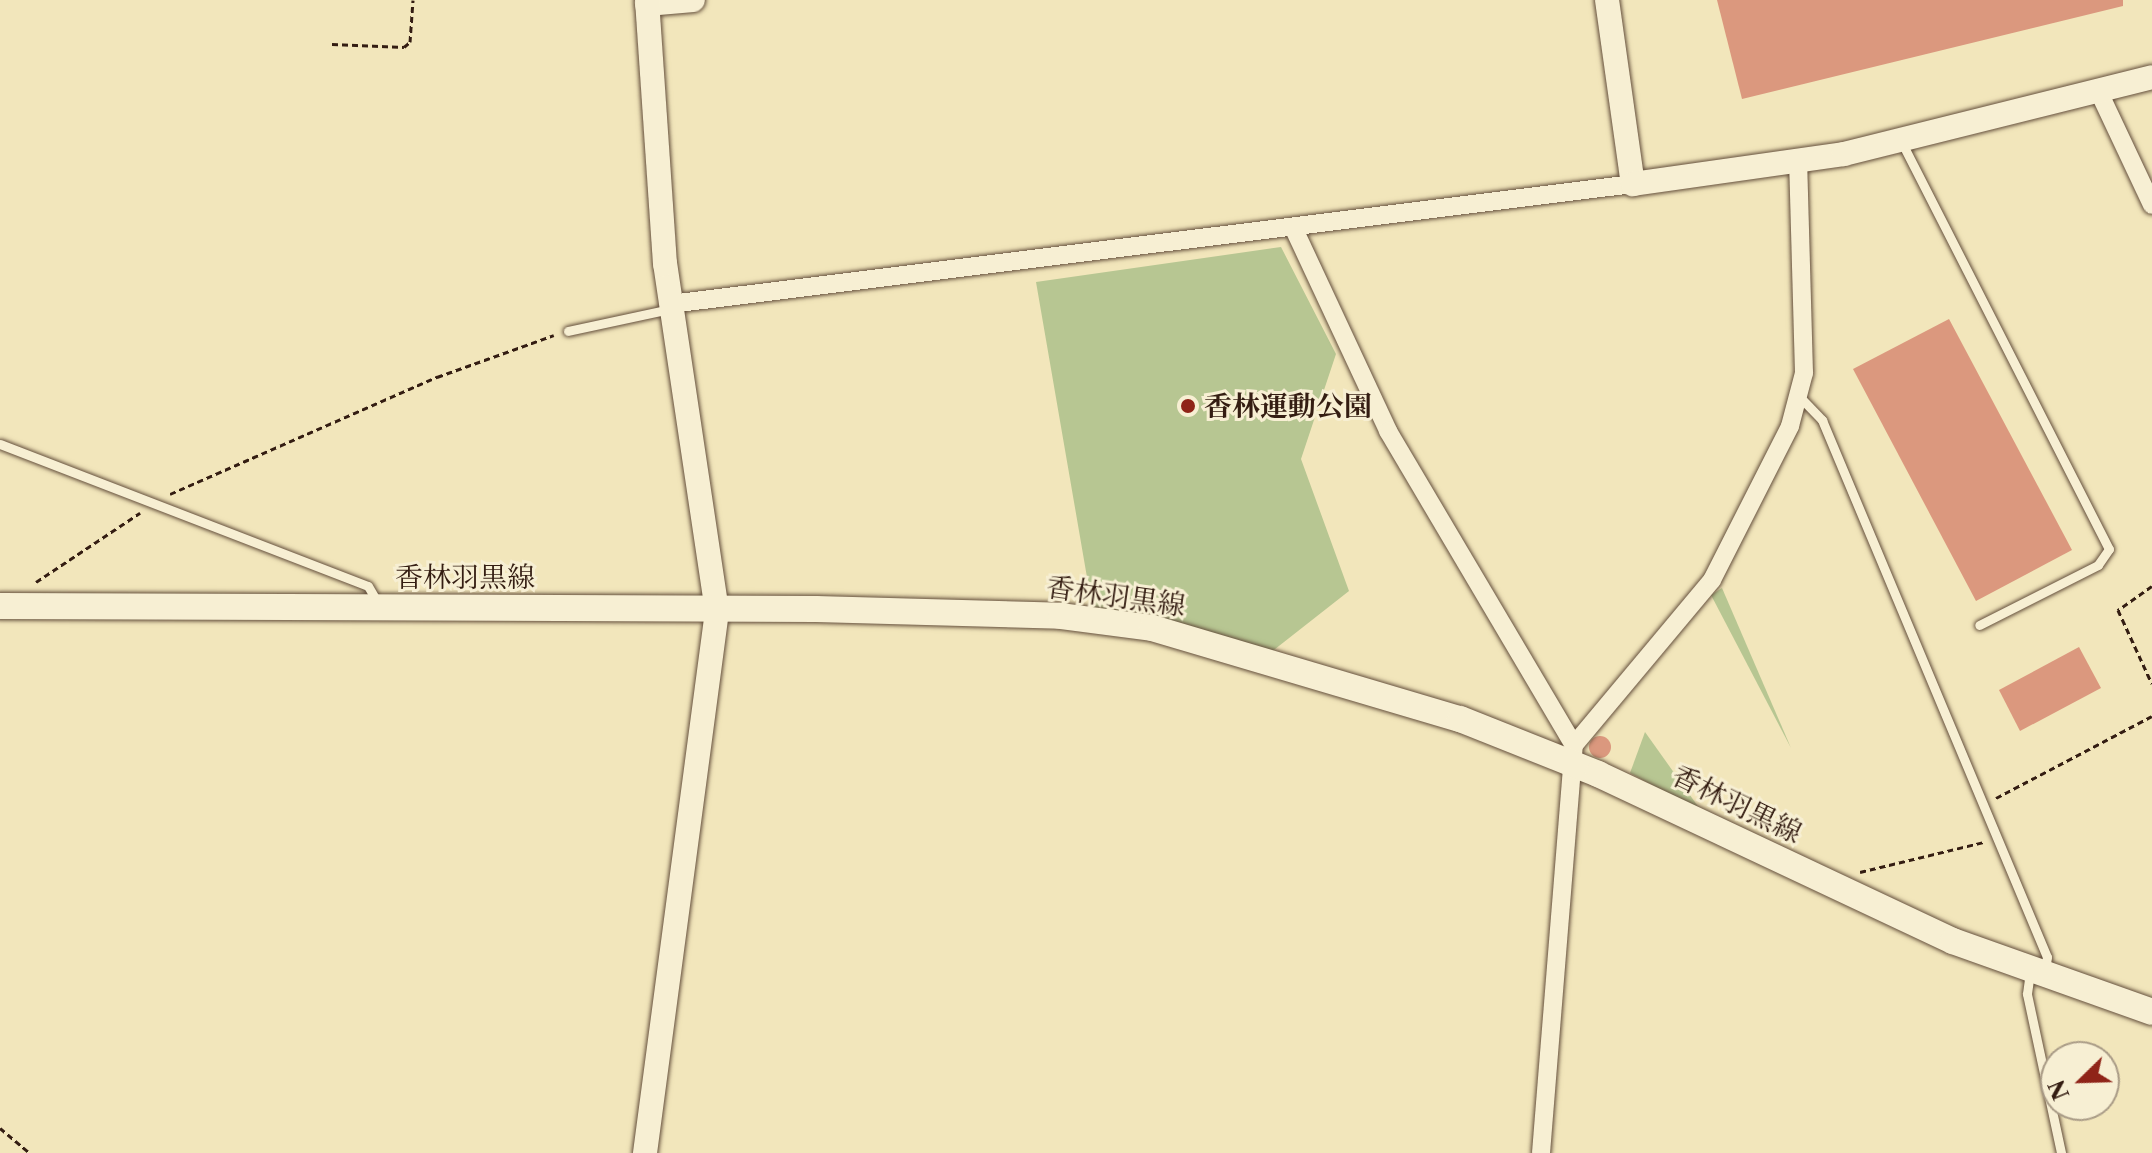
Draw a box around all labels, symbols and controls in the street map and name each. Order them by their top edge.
place label: 香林運動公園 [1204,389,1372,423]
marker: 香林運動公園 [1179,397,1197,415]
street label: 香林羽黒線 [395,560,535,594]
street label: 香林羽黒線 [1044,570,1188,622]
street label: 香林羽黒線 [1667,758,1807,850]
north arrow [2040,1041,2120,1121]
text: N [2043,1076,2075,1104]

